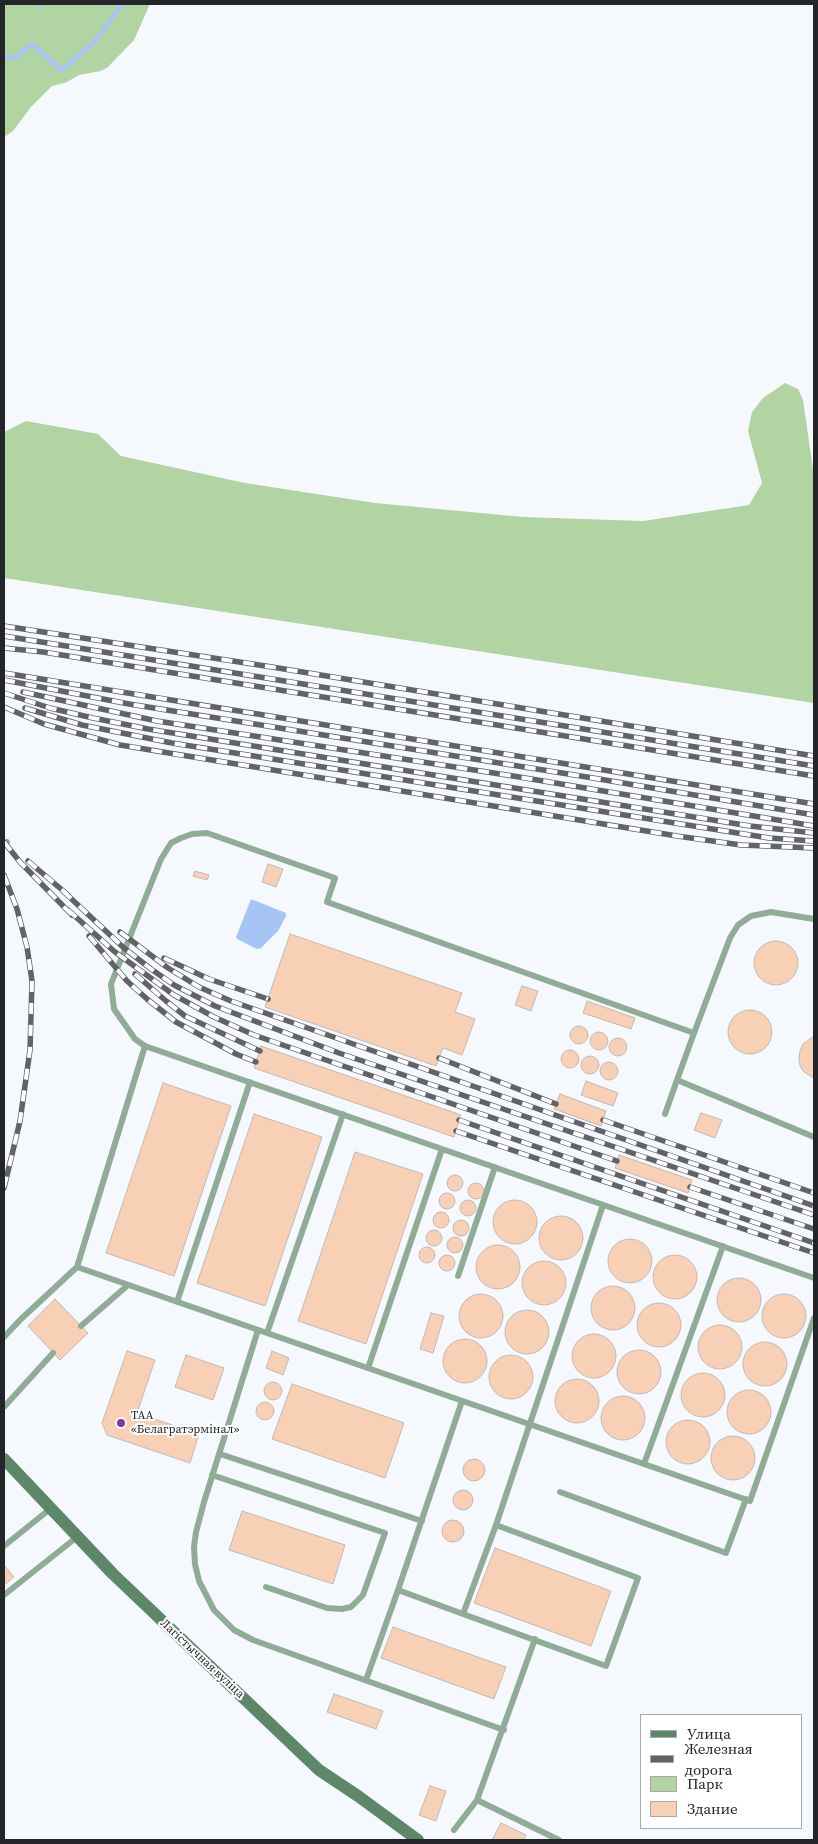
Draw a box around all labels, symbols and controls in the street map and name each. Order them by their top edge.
place label: ТАА «Белагратэрмінал» [131,1409,239,1437]
marker: ТАА «Белагратэрмінал» [115,1417,127,1429]
street label: Лагістычная вуліца [157,1616,247,1702]
legend [640,1714,803,1829]
text: Улица [687,1723,731,1744]
text: Железная дорога [684,1738,753,1780]
text: Парк [687,1773,723,1794]
text: Здание [687,1798,738,1819]

